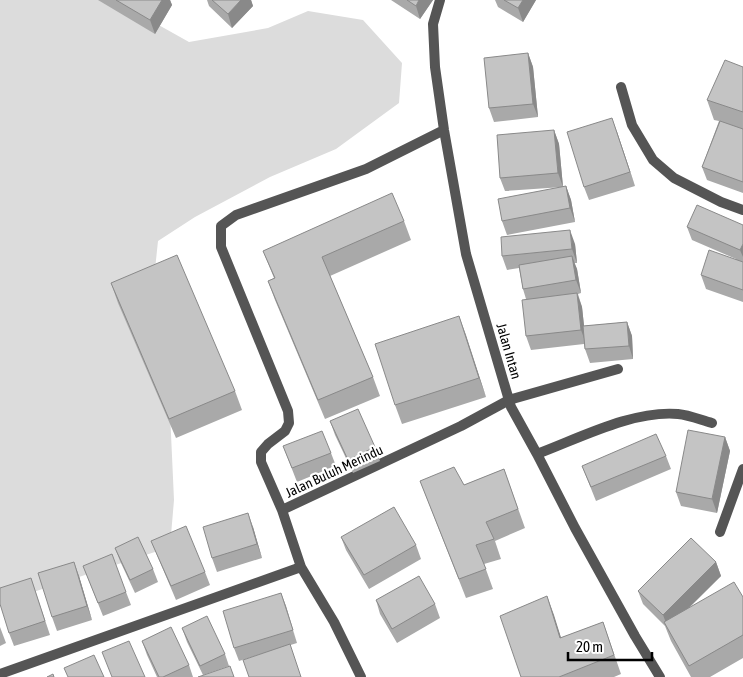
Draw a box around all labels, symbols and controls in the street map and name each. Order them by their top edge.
street label: Jalan Intan [493,321,525,381]
street label: Jalan Buluh Merindu [283,441,385,501]
scale bar [568,630,652,662]
text: 20 m [576,638,603,655]

